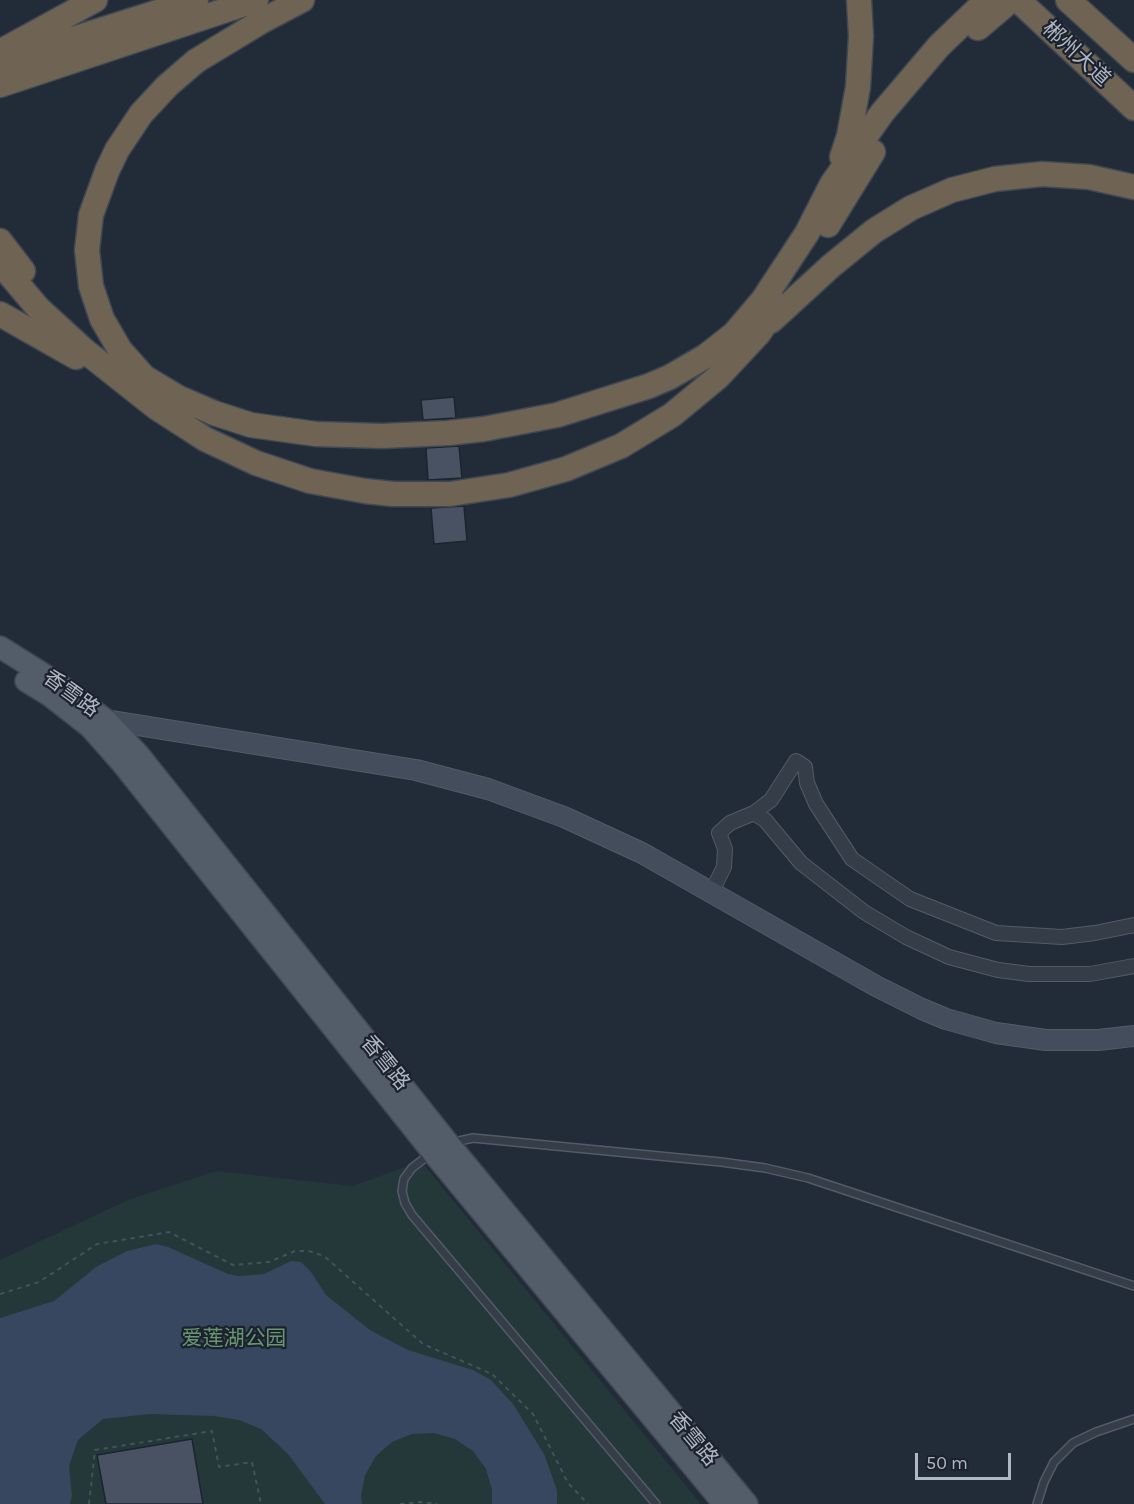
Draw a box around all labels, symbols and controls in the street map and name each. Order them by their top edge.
street label: 郴州大道 [1037,16,1115,92]
street label: 香雪路 [38,665,104,723]
street label: 香雪路 [355,1031,415,1095]
park label: 爱莲湖公园 [182,1326,286,1352]
street label: 香雪路 [663,1407,723,1471]
scale bar [918,1441,1014,1479]
text: 50 m [926,1452,968,1474]

